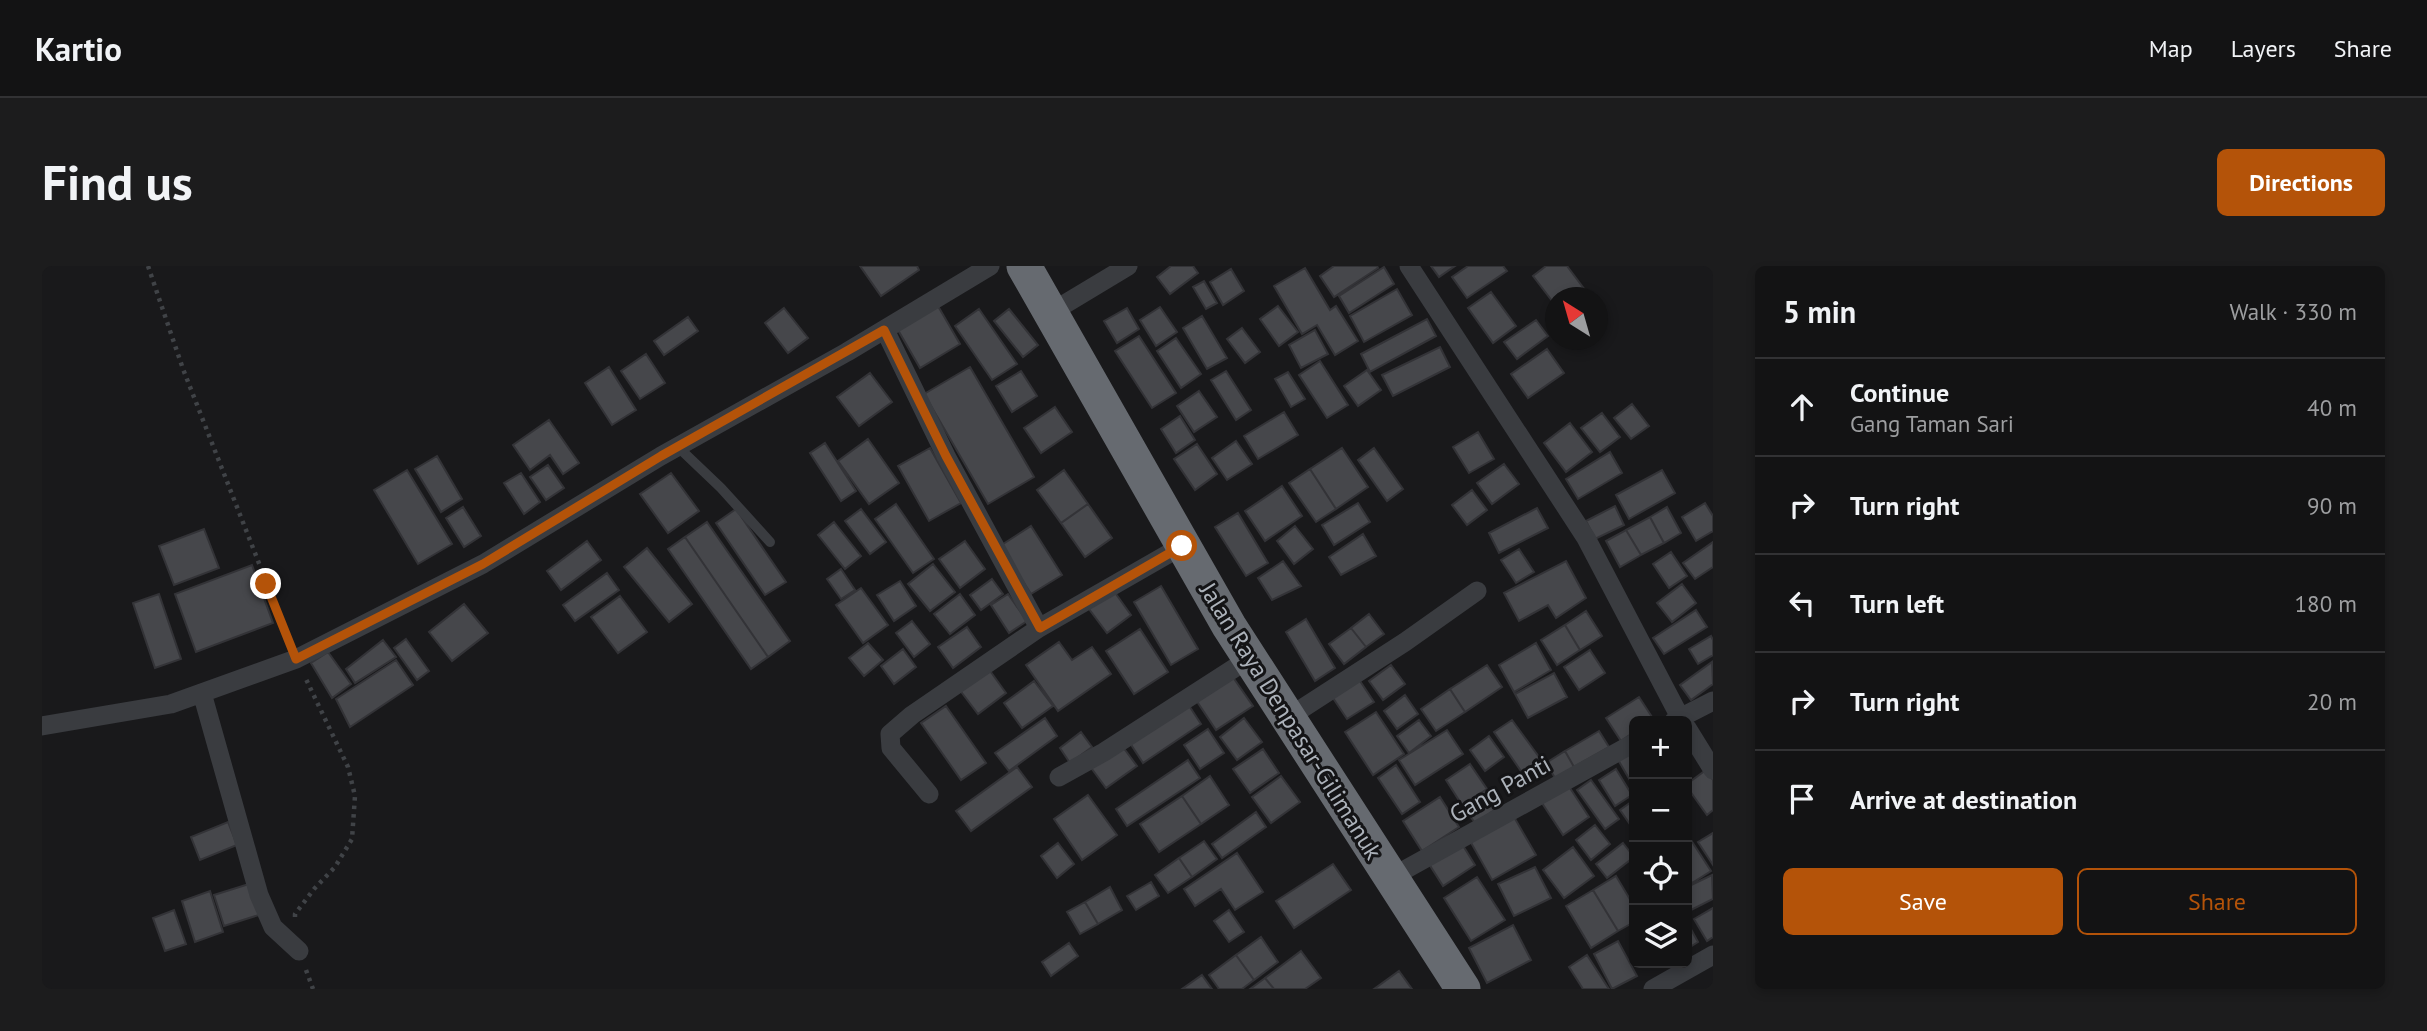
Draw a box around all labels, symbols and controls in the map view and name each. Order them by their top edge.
text: Kartio [35,27,122,70]
text: Map [2149,33,2193,64]
text: Layers [2231,33,2296,64]
text: Share [2334,33,2392,64]
button: Directions [2217,149,2385,216]
text: Find us [42,150,193,214]
north arrow [1545,287,1608,350]
text: 5 min [1783,292,1856,331]
text: Walk · 330 m [2230,297,2357,326]
text: Continue [1850,376,1949,409]
icon: ahead [1783,388,1821,426]
text: 40 m [2307,393,2357,422]
text: Gang Taman Sari [1850,409,2014,438]
icon: right [1783,486,1821,524]
text: Turn right [1850,489,1959,522]
text: 90 m [2307,491,2357,520]
route start [1166,530,1197,561]
route end [250,568,281,599]
street label: Jalan Raya Denpasar-Gilimanuk [1192,576,1389,866]
icon: left [1783,584,1821,622]
text: Turn left [1850,587,1944,620]
text: 180 m [2295,589,2357,618]
icon: right [1783,682,1821,720]
text: Turn right [1850,685,1959,718]
text: 20 m [2307,687,2357,716]
map controls [1629,716,1692,968]
button: + [1629,716,1692,779]
street label: Gang Panti [1444,748,1556,830]
button: − [1629,779,1692,842]
icon: arrive [1783,780,1821,818]
text: Arrive at destination [1850,783,2077,816]
button: locate [1629,842,1692,905]
button: Save [1783,868,2063,935]
button: Share [2077,868,2357,935]
button: layers [1629,905,1692,968]

